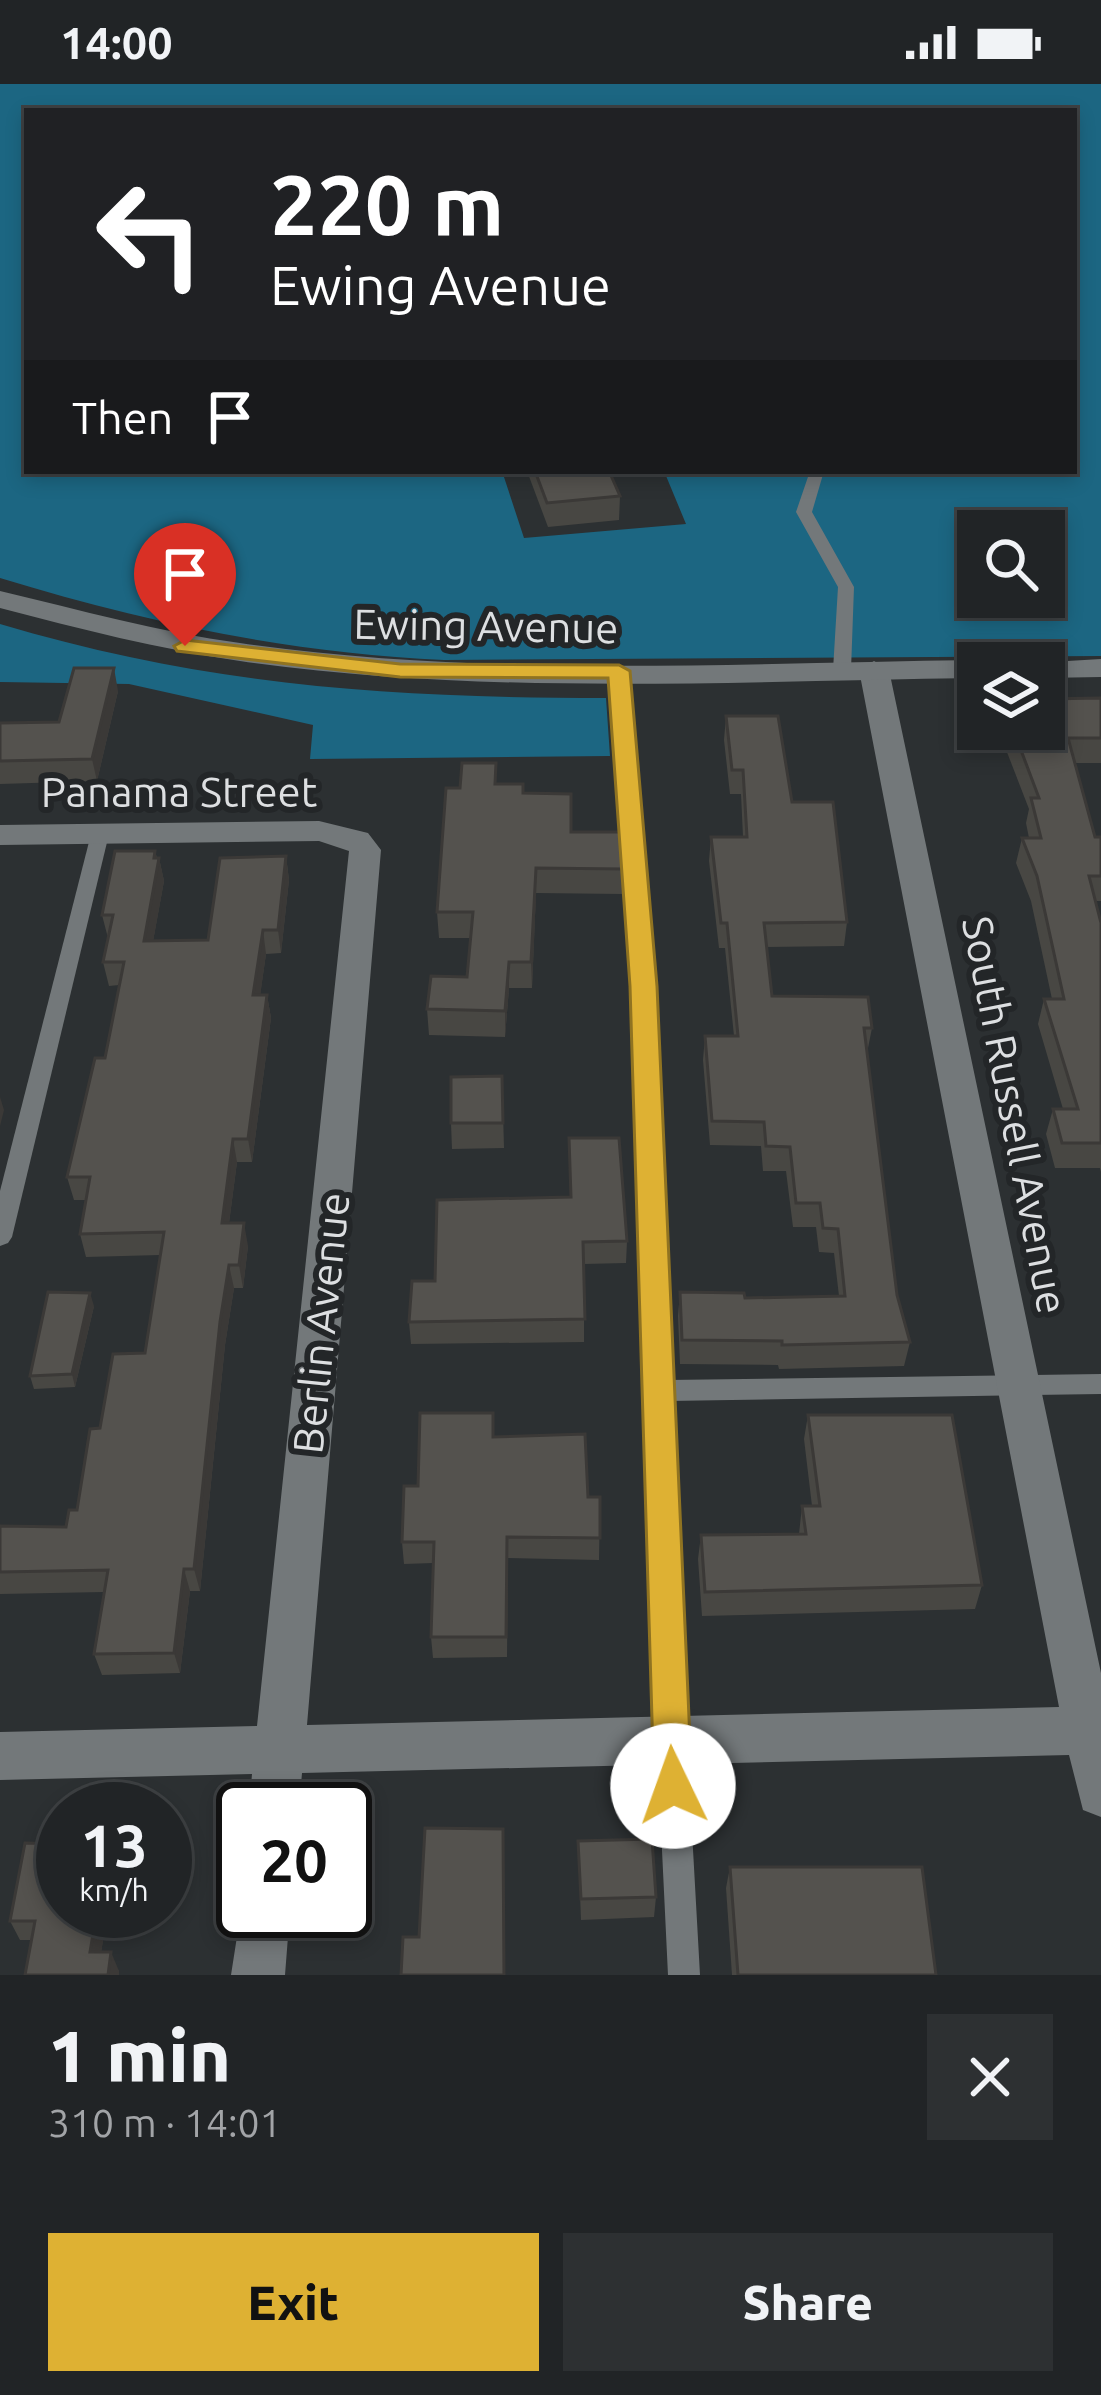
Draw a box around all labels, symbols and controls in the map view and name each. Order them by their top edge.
text: 14:00 [60,17,173,68]
icon: left [72,156,228,312]
text: 220 m [270,157,504,251]
text: Ewing Avenue [270,255,611,315]
icon: arrive [197,384,263,450]
text: Then [72,392,173,443]
map controls [957,510,1065,750]
button: search [957,510,1065,618]
pin [134,523,236,646]
icon: arrive [152,541,218,607]
street label: Ewing Avenue [353,600,619,651]
button: layers [957,642,1065,750]
street label: Panama Street [41,768,317,815]
street label: South Russell Avenue [954,912,1077,1317]
street label: Berlin Avenue [283,1190,358,1456]
position arrow [610,1723,736,1849]
speed limit sign: 20 [216,1782,372,1938]
text: 13 [80,1811,148,1878]
text: km/h [79,1873,149,1907]
button: close [927,2014,1053,2140]
text: 1 min [48,2015,231,2096]
text: 310 m · 14:01 [48,2101,282,2144]
button: Exit [48,2233,539,2371]
button: Share [563,2233,1053,2371]

